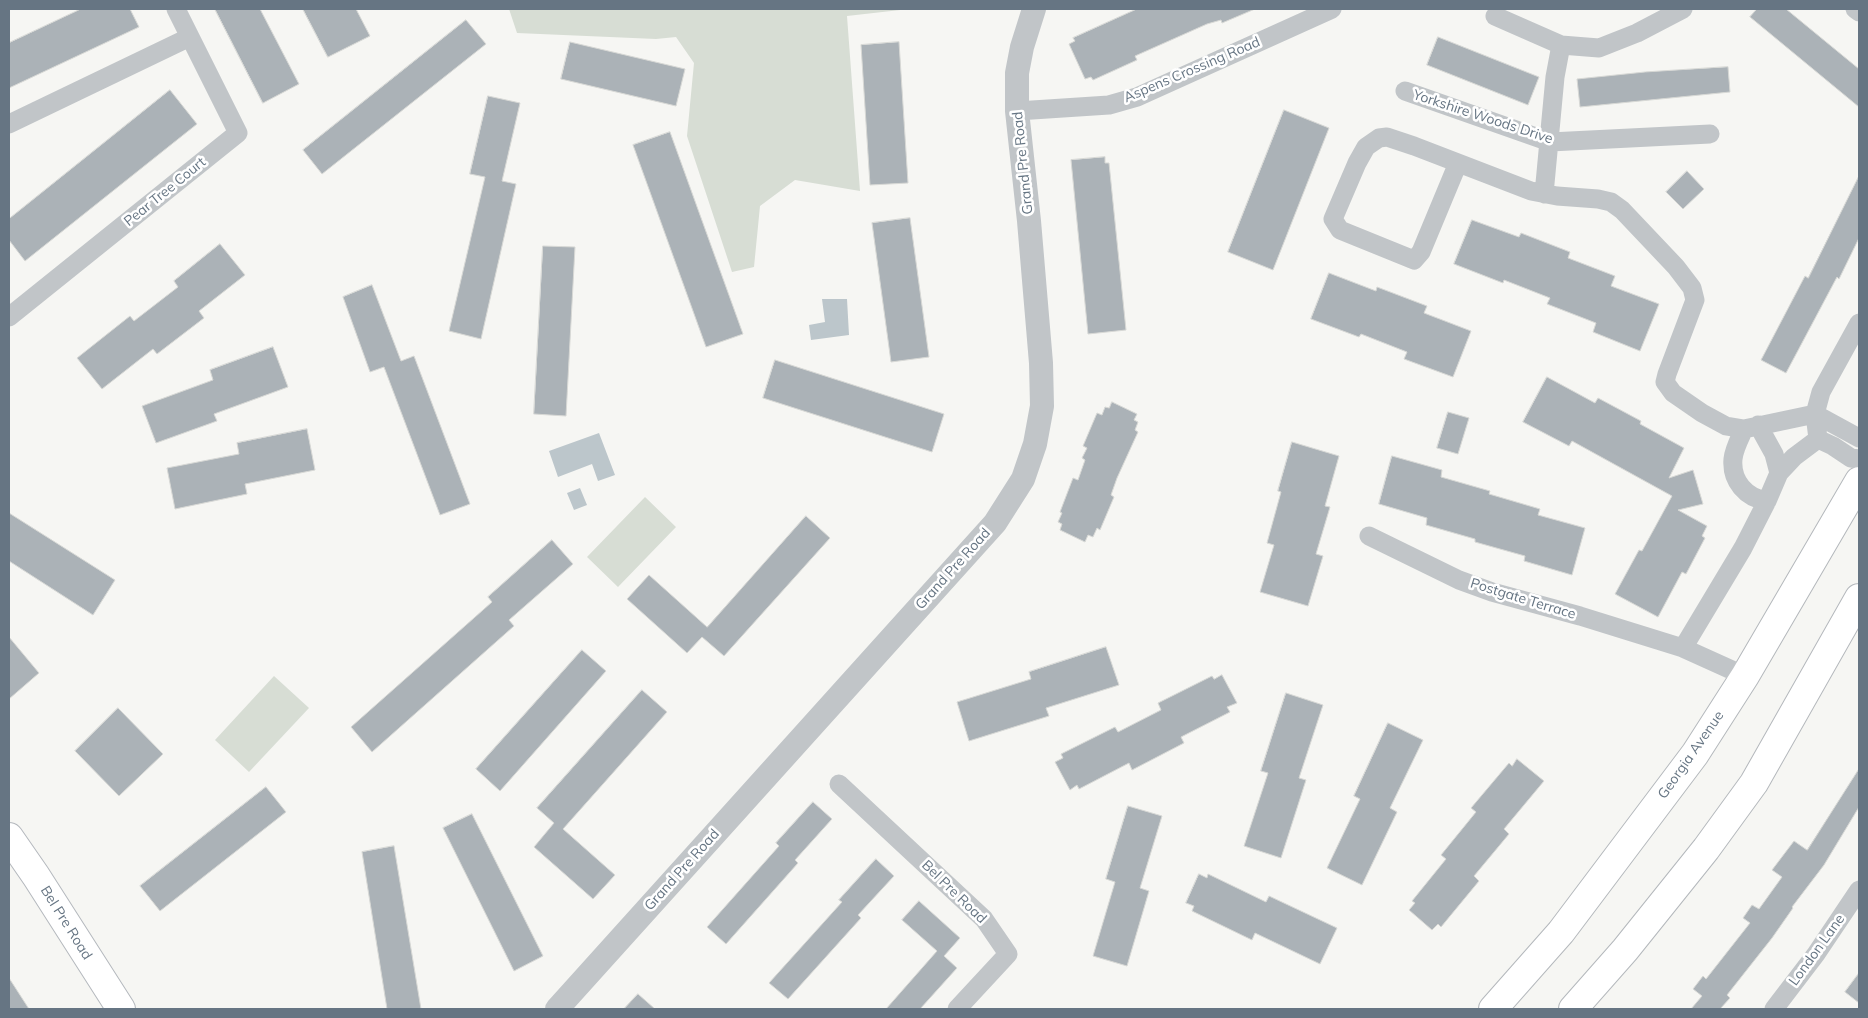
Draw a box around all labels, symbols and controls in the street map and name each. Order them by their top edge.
street label: Aspens Crossing Road [1121,34,1263,106]
street label: Yorkshire Woods Drive [1411,86,1555,148]
street label: Grand Pre Road [1009,111,1037,215]
street label: Pear Tree Court [121,154,209,230]
street label: Grand Pre Road [912,525,994,613]
street label: Postgate Terrace [1468,575,1578,623]
street label: Georgia Avenue [1654,708,1728,802]
street label: Grand Pre Road [641,826,723,914]
street label: Bel Pre Road [918,857,990,927]
street label: Bel Pre Road [37,883,95,963]
street label: London Lane [1786,911,1848,989]

